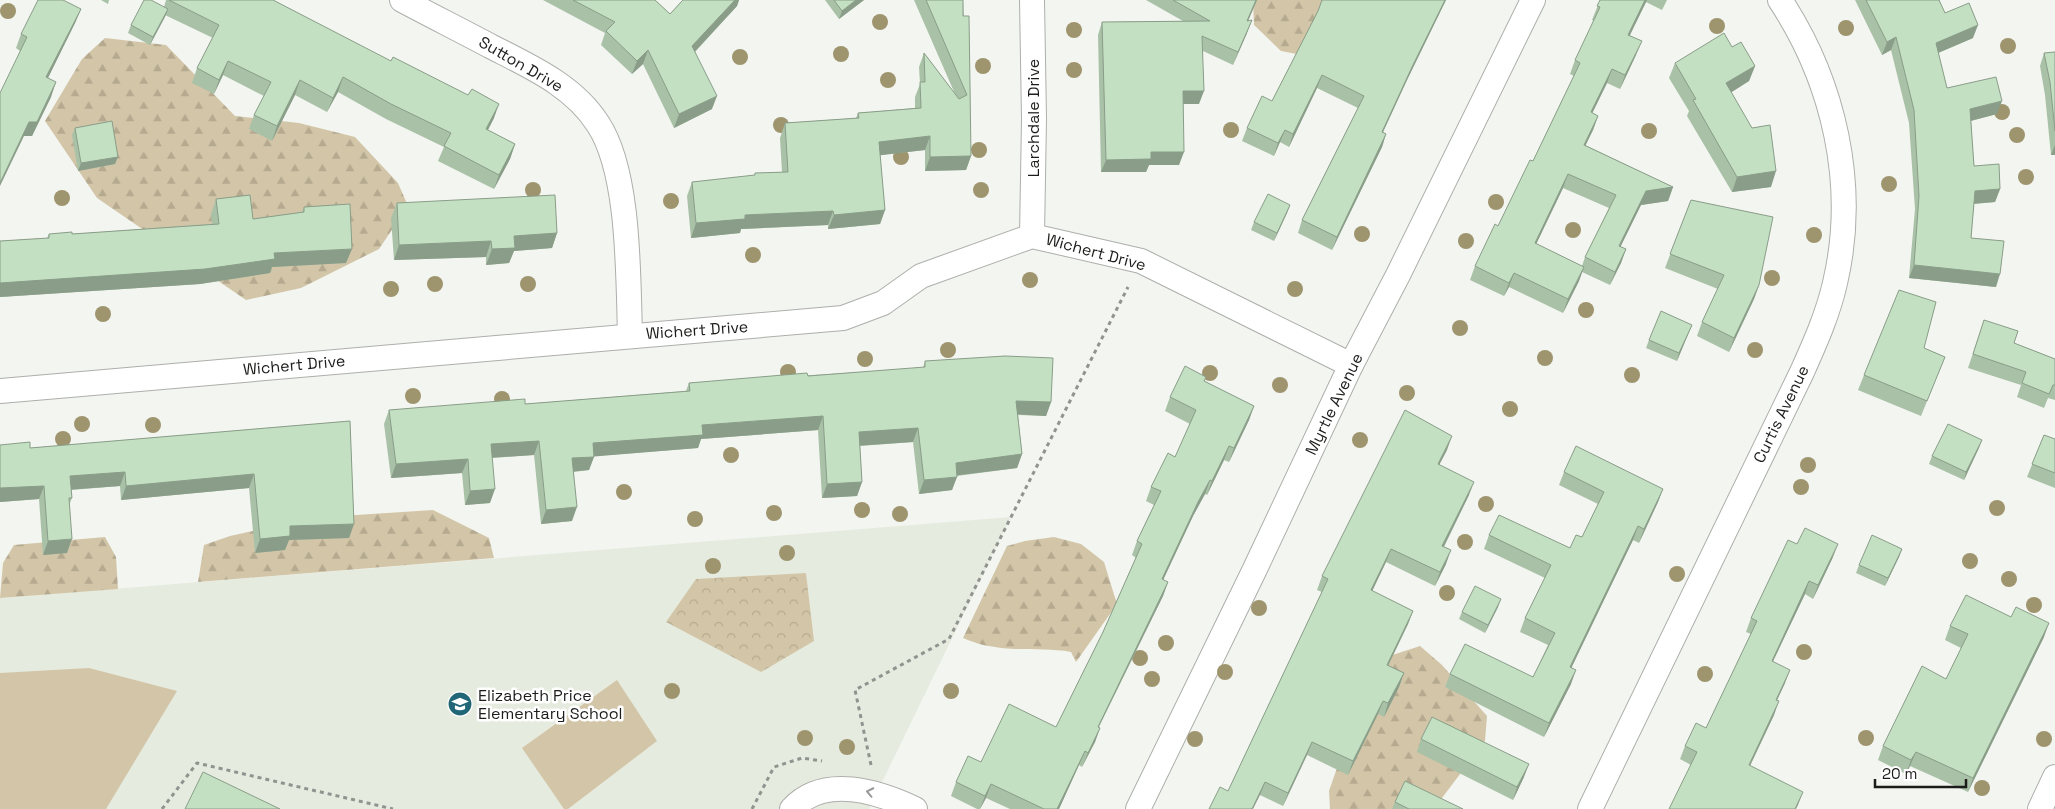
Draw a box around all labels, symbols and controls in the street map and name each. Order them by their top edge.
street label: Sutton Drive [475,31,567,97]
street label: Larchdale Drive [1023,59,1044,177]
street label: Wichert Drive [1044,229,1148,275]
street label: Wichert Drive [645,316,749,344]
street label: Wichert Drive [242,350,346,380]
street label: Myrtle Avenue [1300,350,1368,458]
street label: Curtis Avenue [1748,362,1814,466]
place label: Elizabeth Price Elementary School [478,685,623,724]
school or university icon: Elizabeth Price Elementary School [447,691,473,717]
scale bar [1875,756,1966,788]
text: 20 m [1882,764,1917,783]
one-way arrow [865,788,874,798]

